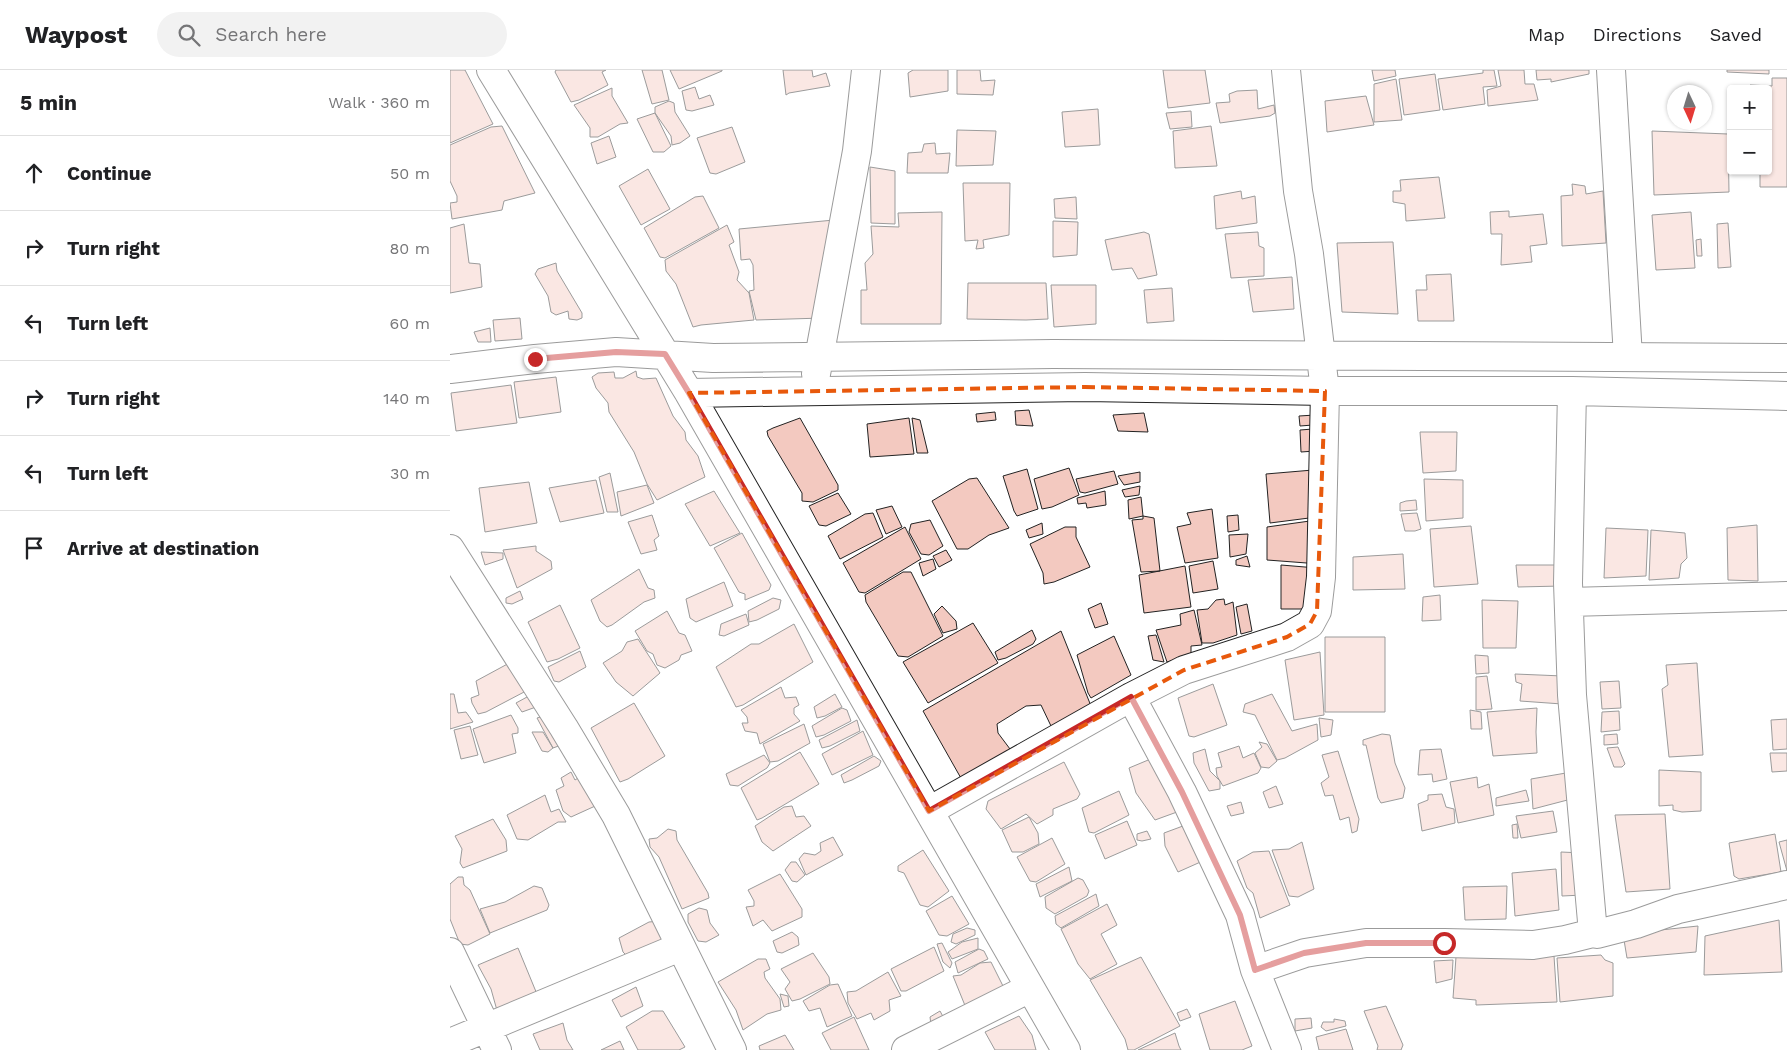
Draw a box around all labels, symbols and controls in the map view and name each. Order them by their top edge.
search box [157,12,507,57]
text: Waypost [25,21,127,49]
icon: search [175,21,203,49]
text: Search here [215,23,327,46]
text: Map [1528,24,1565,45]
text: Directions [1593,24,1682,45]
text: Saved [1710,24,1762,45]
north arrow [1667,85,1712,130]
map controls [1727,85,1772,175]
button: + [1727,85,1772,130]
text: 5 min [20,90,77,115]
text: Walk · 360 m [328,93,430,112]
button: − [1727,130,1772,175]
icon: ahead [20,159,48,187]
text: Continue [67,162,151,185]
text: 50 m [390,164,430,183]
icon: right [20,234,48,262]
text: Turn right [67,237,160,260]
text: 80 m [389,239,430,258]
icon: left [20,309,48,337]
text: Turn left [67,312,148,335]
text: 60 m [390,314,430,333]
route end [524,348,547,371]
icon: right [20,384,48,412]
text: Turn right [67,387,160,410]
text: 140 m [383,389,430,408]
icon: left [20,459,48,487]
text: Turn left [67,462,148,485]
text: 30 m [390,464,430,483]
icon: arrive [20,534,48,562]
text: Arrive at destination [67,537,259,560]
route start [1433,932,1456,955]

